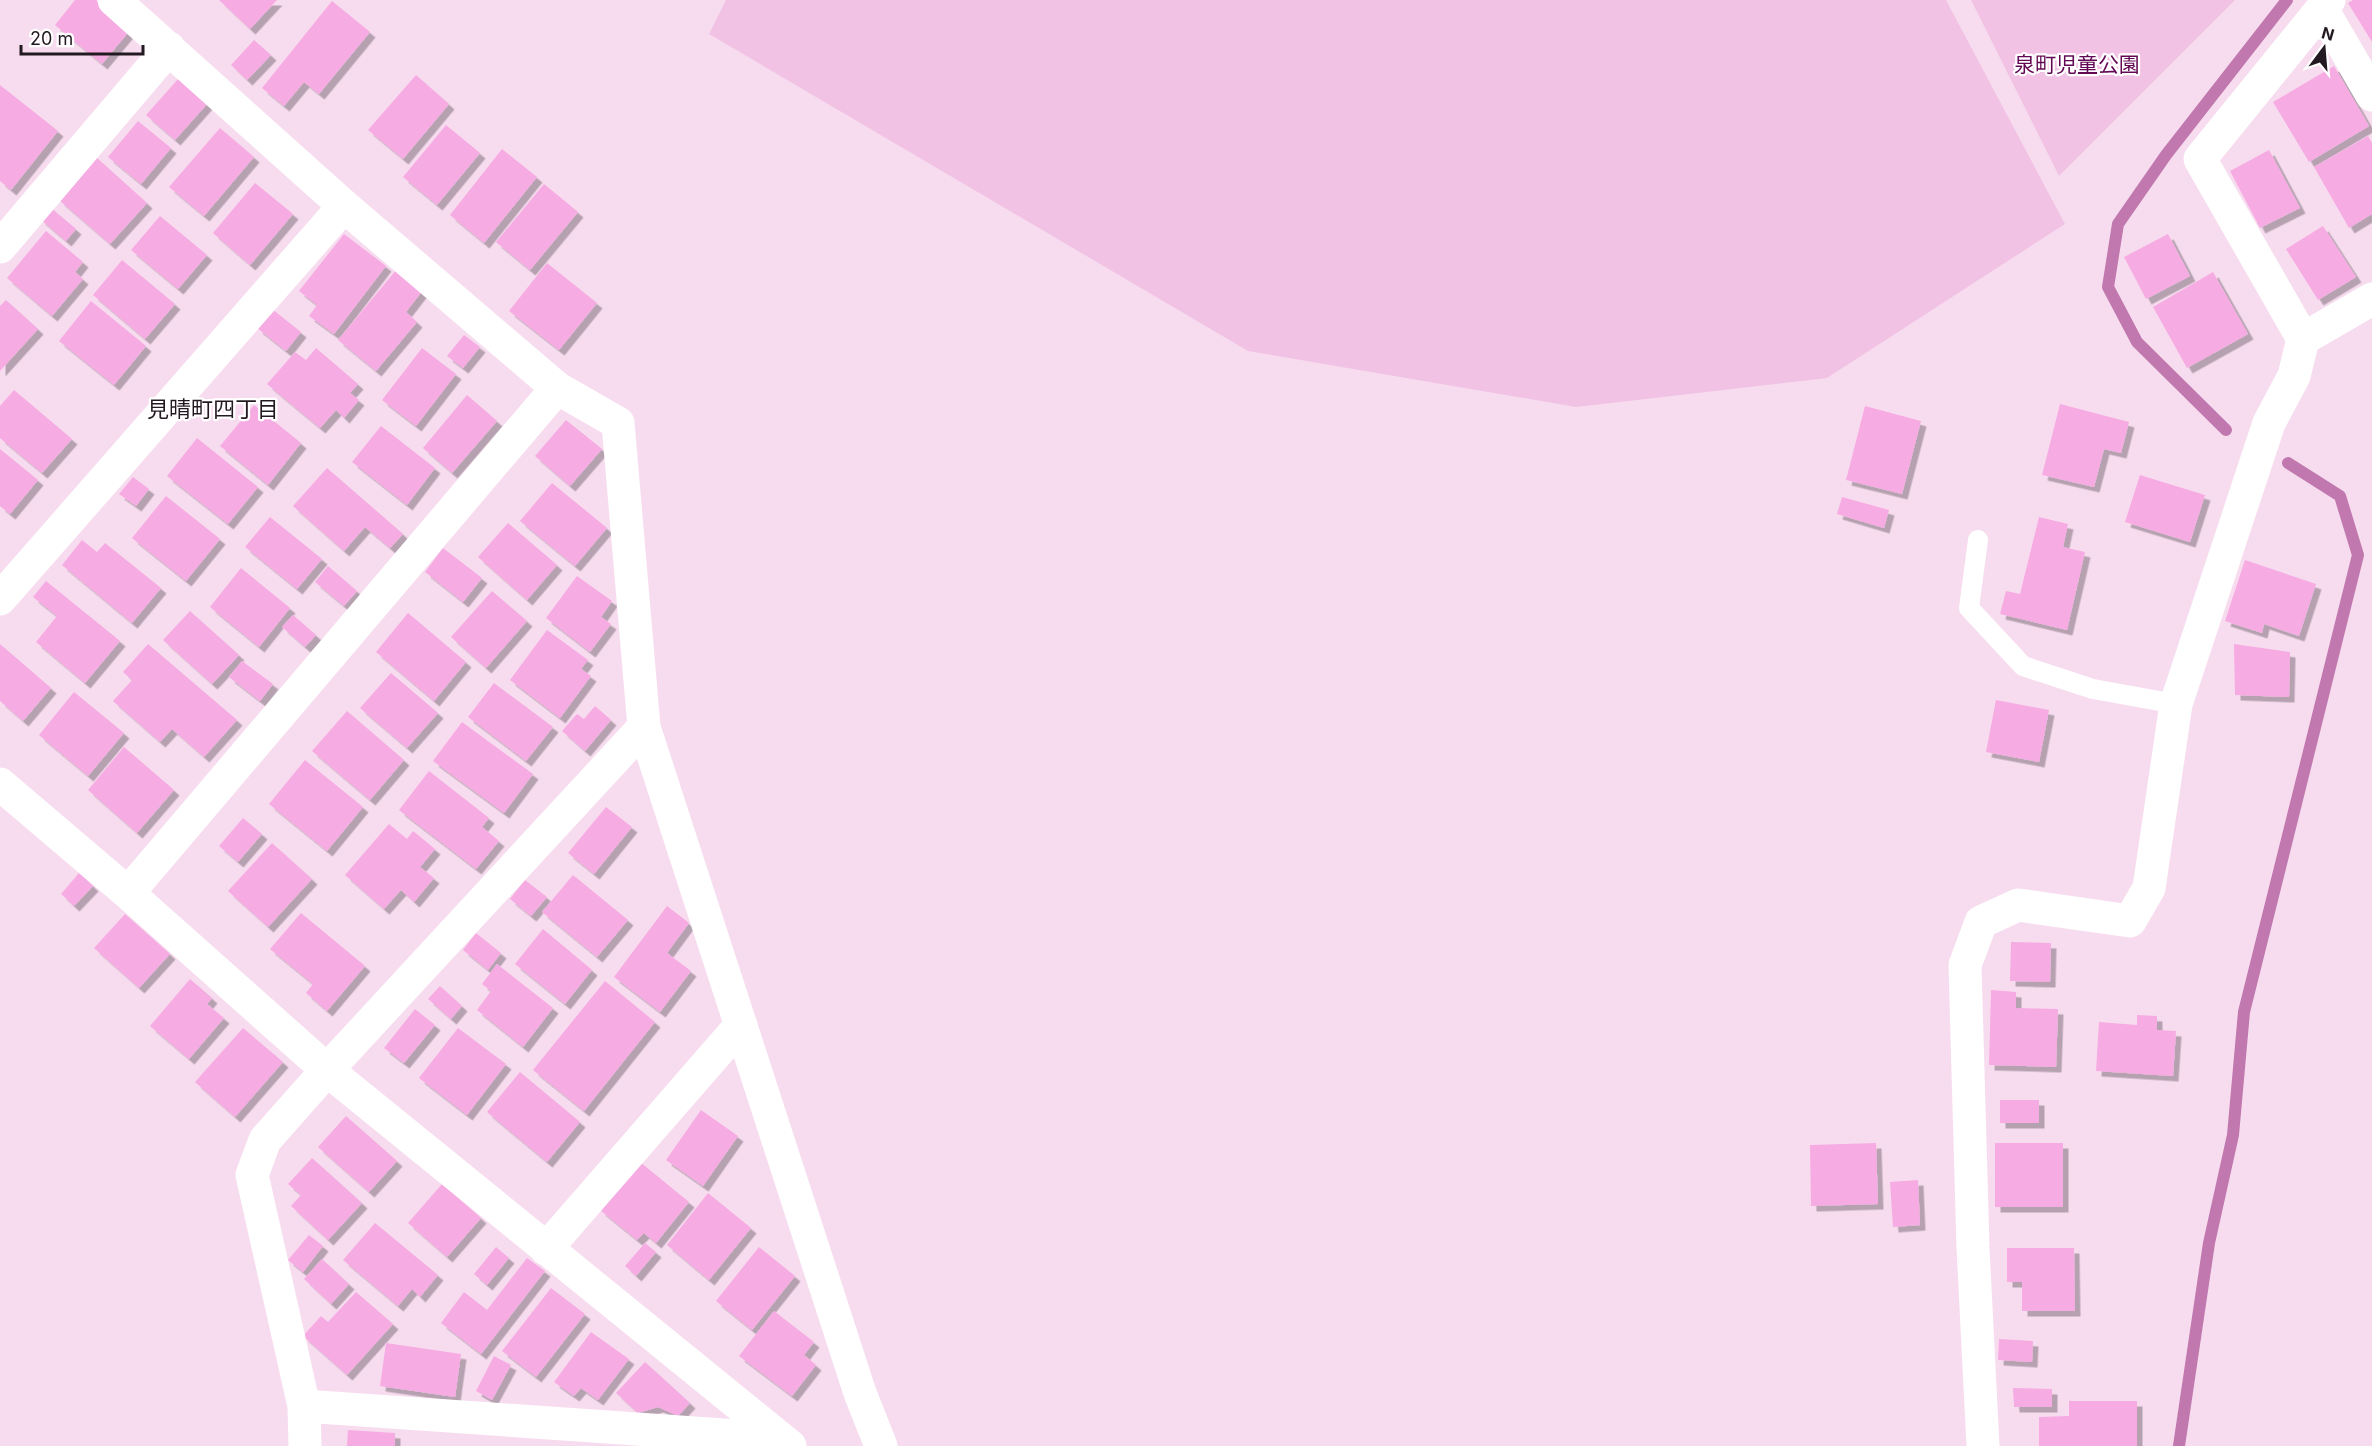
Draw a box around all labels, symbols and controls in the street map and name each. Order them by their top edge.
scale bar [21,18,142,56]
north arrow [2294,18,2354,78]
text: N [2320,22,2337,45]
text: 20 m [30,28,73,49]
park label: 泉町児童公園 [2014,52,2140,77]
district label: 見晴町四丁目 [147,396,279,422]

